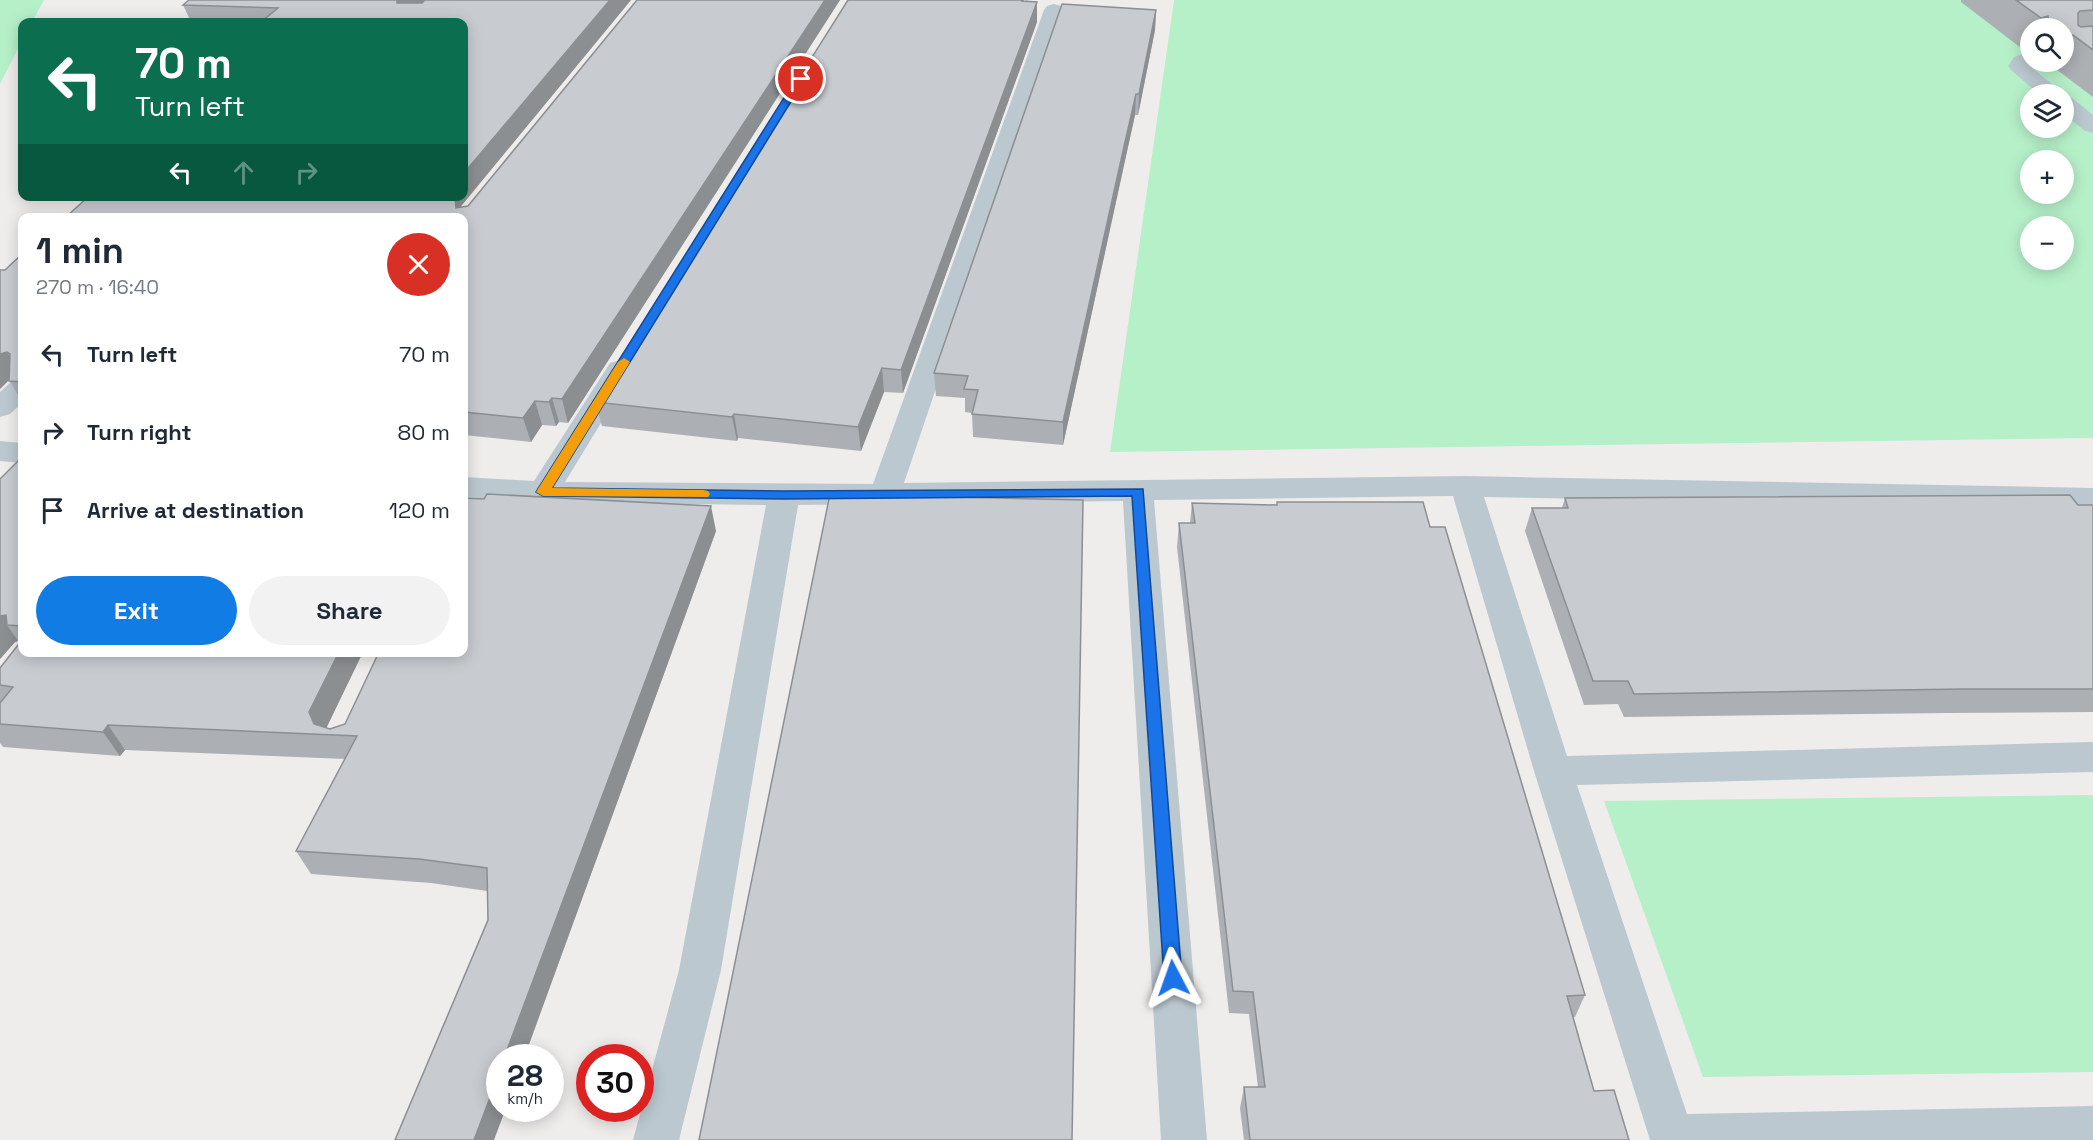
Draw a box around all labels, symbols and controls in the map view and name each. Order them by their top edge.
map controls [2020,18,2074,270]
button: search [2020,18,2074,72]
text: 70 m [135,37,232,90]
icon: left [36,42,114,120]
pin [775,53,826,104]
icon: arrive [784,62,817,95]
button: layers [2020,84,2074,138]
text: Turn left [135,89,245,124]
button: + [2020,150,2074,204]
icon: left [164,156,197,189]
icon: ahead [227,156,260,189]
icon: right [290,156,323,189]
button: − [2020,216,2074,270]
text: 1 min [36,228,124,274]
button: close [387,233,450,296]
text: 270 m · 16:40 [36,274,159,300]
icon: left [36,338,69,371]
text: Turn left [87,340,177,368]
text: 70 m [399,340,450,368]
icon: right [36,416,69,449]
text: Turn right [87,418,192,446]
text: 80 m [398,418,450,446]
icon: arrive [36,494,69,527]
text: Arrive at destination [87,496,304,524]
text: 120 m [389,496,450,524]
button: Exit [36,576,237,645]
button: Share [249,576,450,645]
position arrow [1141,946,1205,1010]
speed limit sign: 30 [576,1044,654,1122]
text: 28 [507,1056,543,1095]
text: km/h [507,1089,543,1108]

